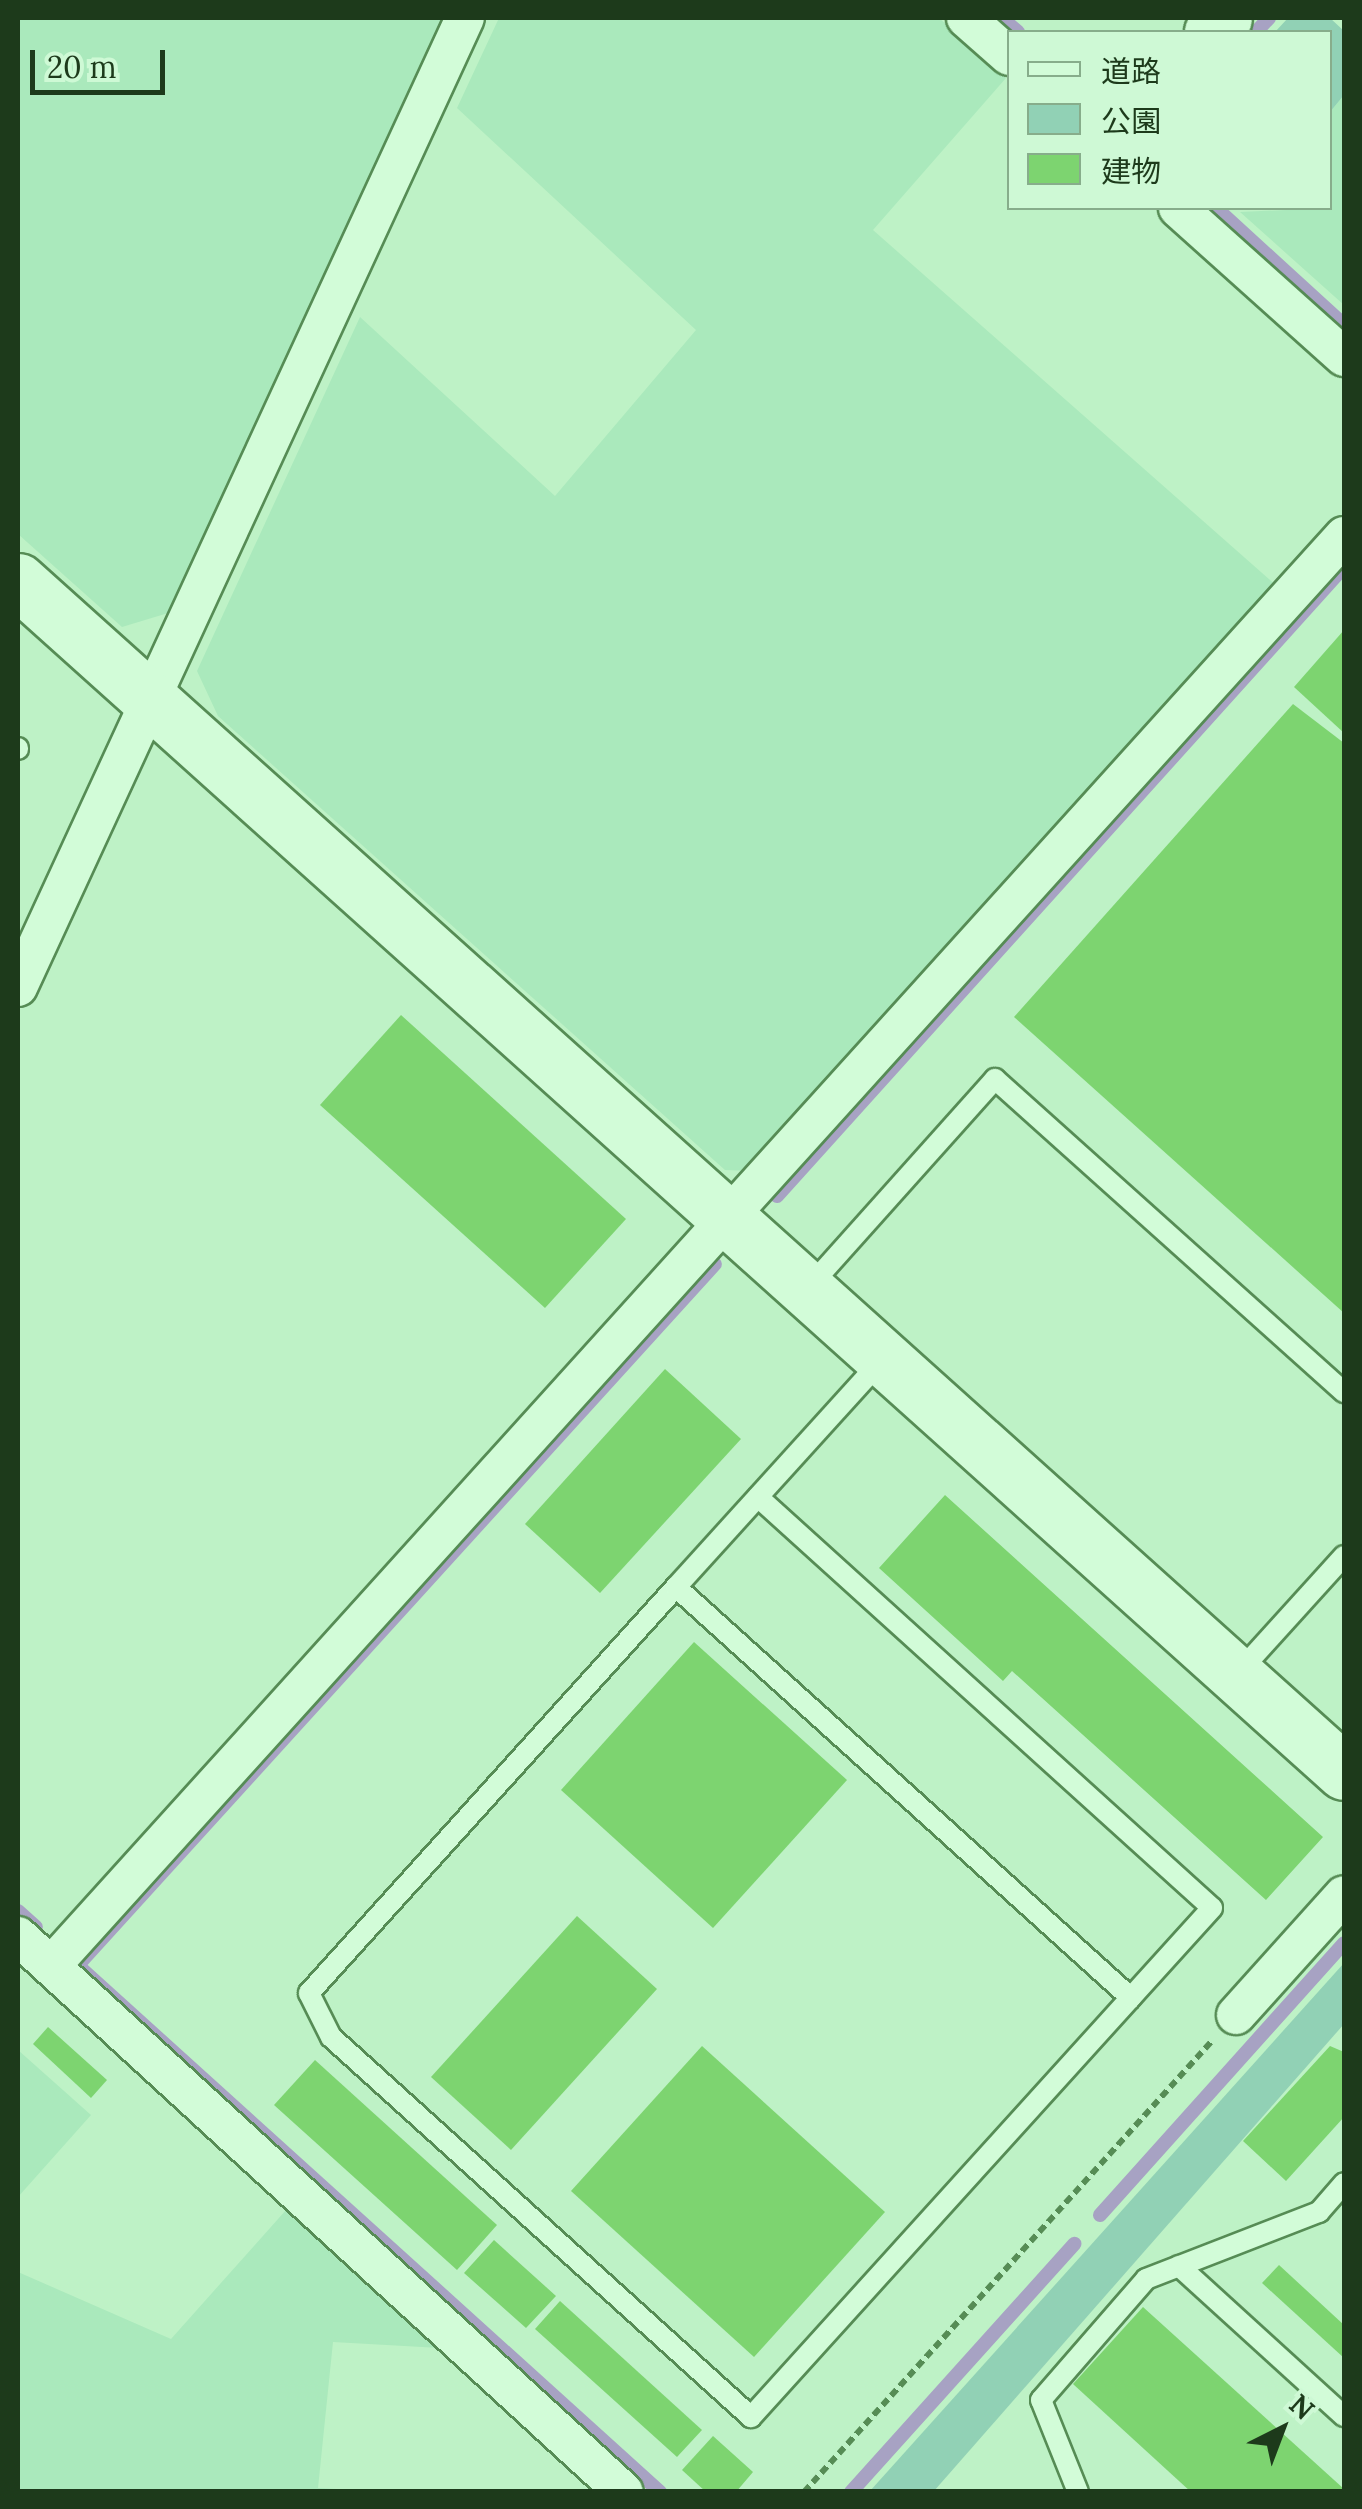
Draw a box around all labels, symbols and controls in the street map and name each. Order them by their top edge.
scale bar [35,30,170,92]
legend [1007,30,1332,210]
text: 20 m [47,48,116,86]
text: 道路 [1101,52,1161,90]
text: 公園 [1101,102,1161,140]
text: 建物 [1101,152,1161,190]
north arrow [1232,2379,1332,2479]
text: N [1282,2386,1322,2427]

